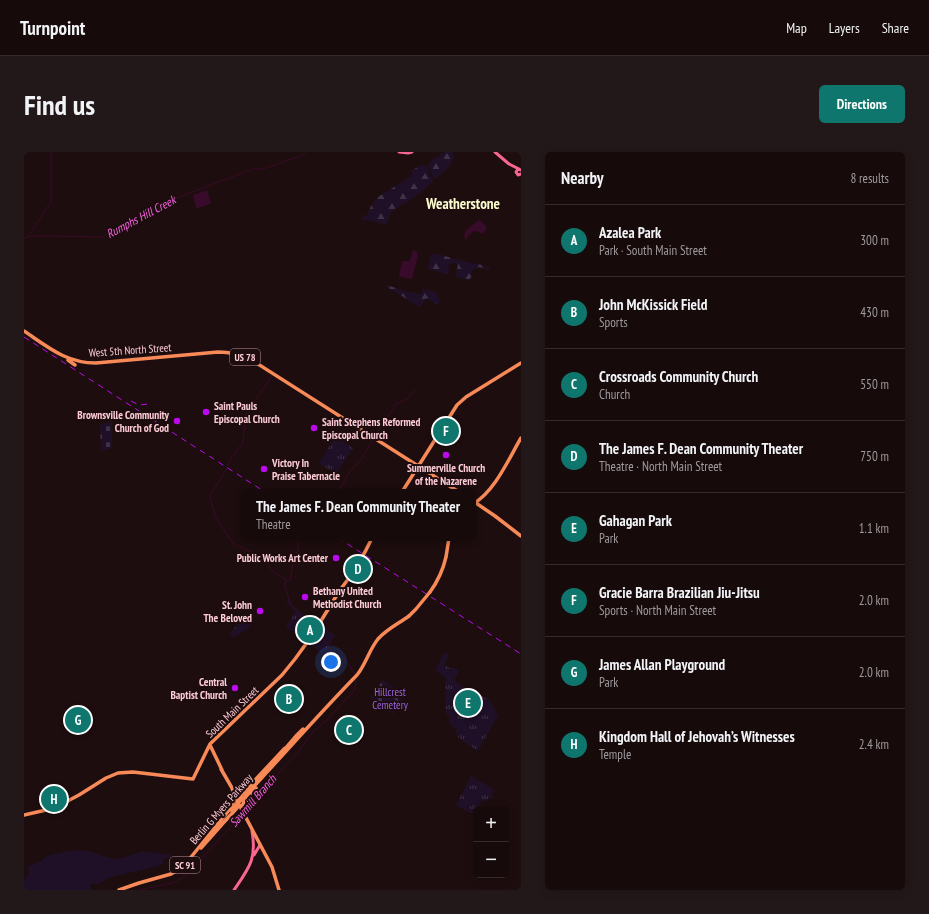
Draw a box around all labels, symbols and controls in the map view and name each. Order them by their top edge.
text: Turnpoint [20,16,85,40]
text: Map [786,19,807,37]
text: Layers [829,19,860,37]
text: Share [882,19,909,37]
button: Directions [819,85,905,123]
text: Find us [24,86,95,123]
text: Nearby [561,167,604,189]
text: 8 results [850,170,889,187]
water label: Rumphs Hill Creek [104,191,179,241]
district label: Weatherstone [425,194,500,213]
text: Azalea Park [599,223,661,242]
text: A [571,232,577,249]
text: 300 m [860,232,889,249]
text: Park · South Main Street [599,242,707,259]
text: John McKissick Field [599,295,707,314]
text: B [571,304,577,321]
text: 430 m [860,304,889,321]
text: Sports [599,314,628,331]
street label: West 5th North Street [88,340,172,360]
road number: US 78 [230,349,260,365]
text: Crossroads Community Church [599,367,758,386]
text: C [571,376,577,393]
text: 550 m [860,376,889,393]
text: Church [599,386,630,403]
place label: Saint Pauls Episcopal Church [214,399,280,426]
marker: Saint Pauls Episcopal Church [201,407,211,417]
place label: Brownsville Community Church of God [77,408,170,435]
place label: Saint Stephens Reformed Episcopal Church [322,415,420,442]
marker: Brownsville Community Church of God [172,416,182,426]
pin: F [433,416,459,446]
marker: Saint Stephens Reformed Episcopal Church [309,423,319,433]
text: The James F. Dean Community Theater [599,439,803,458]
text: D [571,448,577,465]
text: 750 m [860,448,889,465]
marker: Summerville Church of the Nazarene [441,450,451,460]
place label: Victory In Praise Tabernacle [271,456,340,483]
text: Theatre · North Main Street [599,458,722,475]
place label: Summerville Church of the Nazarene [407,461,485,488]
marker: Victory In Praise Tabernacle [259,464,269,474]
popup [240,489,476,541]
text: The James F. Dean Community Theater [256,497,460,516]
text: Gahagan Park [599,511,672,530]
text: Theatre [256,516,291,533]
text: E [571,520,577,537]
text: 1.1 km [859,520,889,537]
text: Park [599,530,618,547]
place label: Public Works Art Center [237,551,329,565]
marker: Public Works Art Center [331,553,341,563]
pin: D [345,554,371,584]
text: Gracie Barra Brazilian Jiu-Jitsu [599,583,760,602]
place label: Bethany United Methodist Church [313,584,382,611]
marker: Bethany United Methodist Church [300,592,310,602]
text: F [571,592,577,609]
text: 2.0 km [859,592,889,609]
place label: St. John The Beloved [203,598,252,625]
text: Sports · North Main Street [599,602,716,619]
marker: St. John The Beloved [255,606,265,616]
pin: A [297,615,323,645]
your location [321,652,341,672]
text: James Allan Playground [599,655,725,674]
text: G [571,664,577,681]
text: 2.0 km [859,664,889,681]
text: Park [599,674,618,691]
place label: Central Baptist Church [170,675,227,702]
street label: South Main Street [203,683,261,741]
marker: Central Baptist Church [230,683,240,693]
pin: B [276,684,302,714]
park label: Hillcrest Cemetery [372,685,409,712]
pin: E [455,688,481,718]
pin: G [65,705,91,735]
pin: C [336,715,362,745]
text: Kingdom Hall of Jehovah’s Witnesses [599,727,795,746]
text: H [571,736,577,753]
text: 2.4 km [859,736,889,753]
text: Temple [599,746,631,763]
street label: Berlin G Myers Parkway [187,770,256,847]
water label: Sawmill Branch [226,771,280,830]
pin: H [41,784,67,814]
map controls [473,806,509,878]
button: + [473,806,509,842]
button: − [473,842,509,878]
road number: SC 91 [170,857,200,873]

